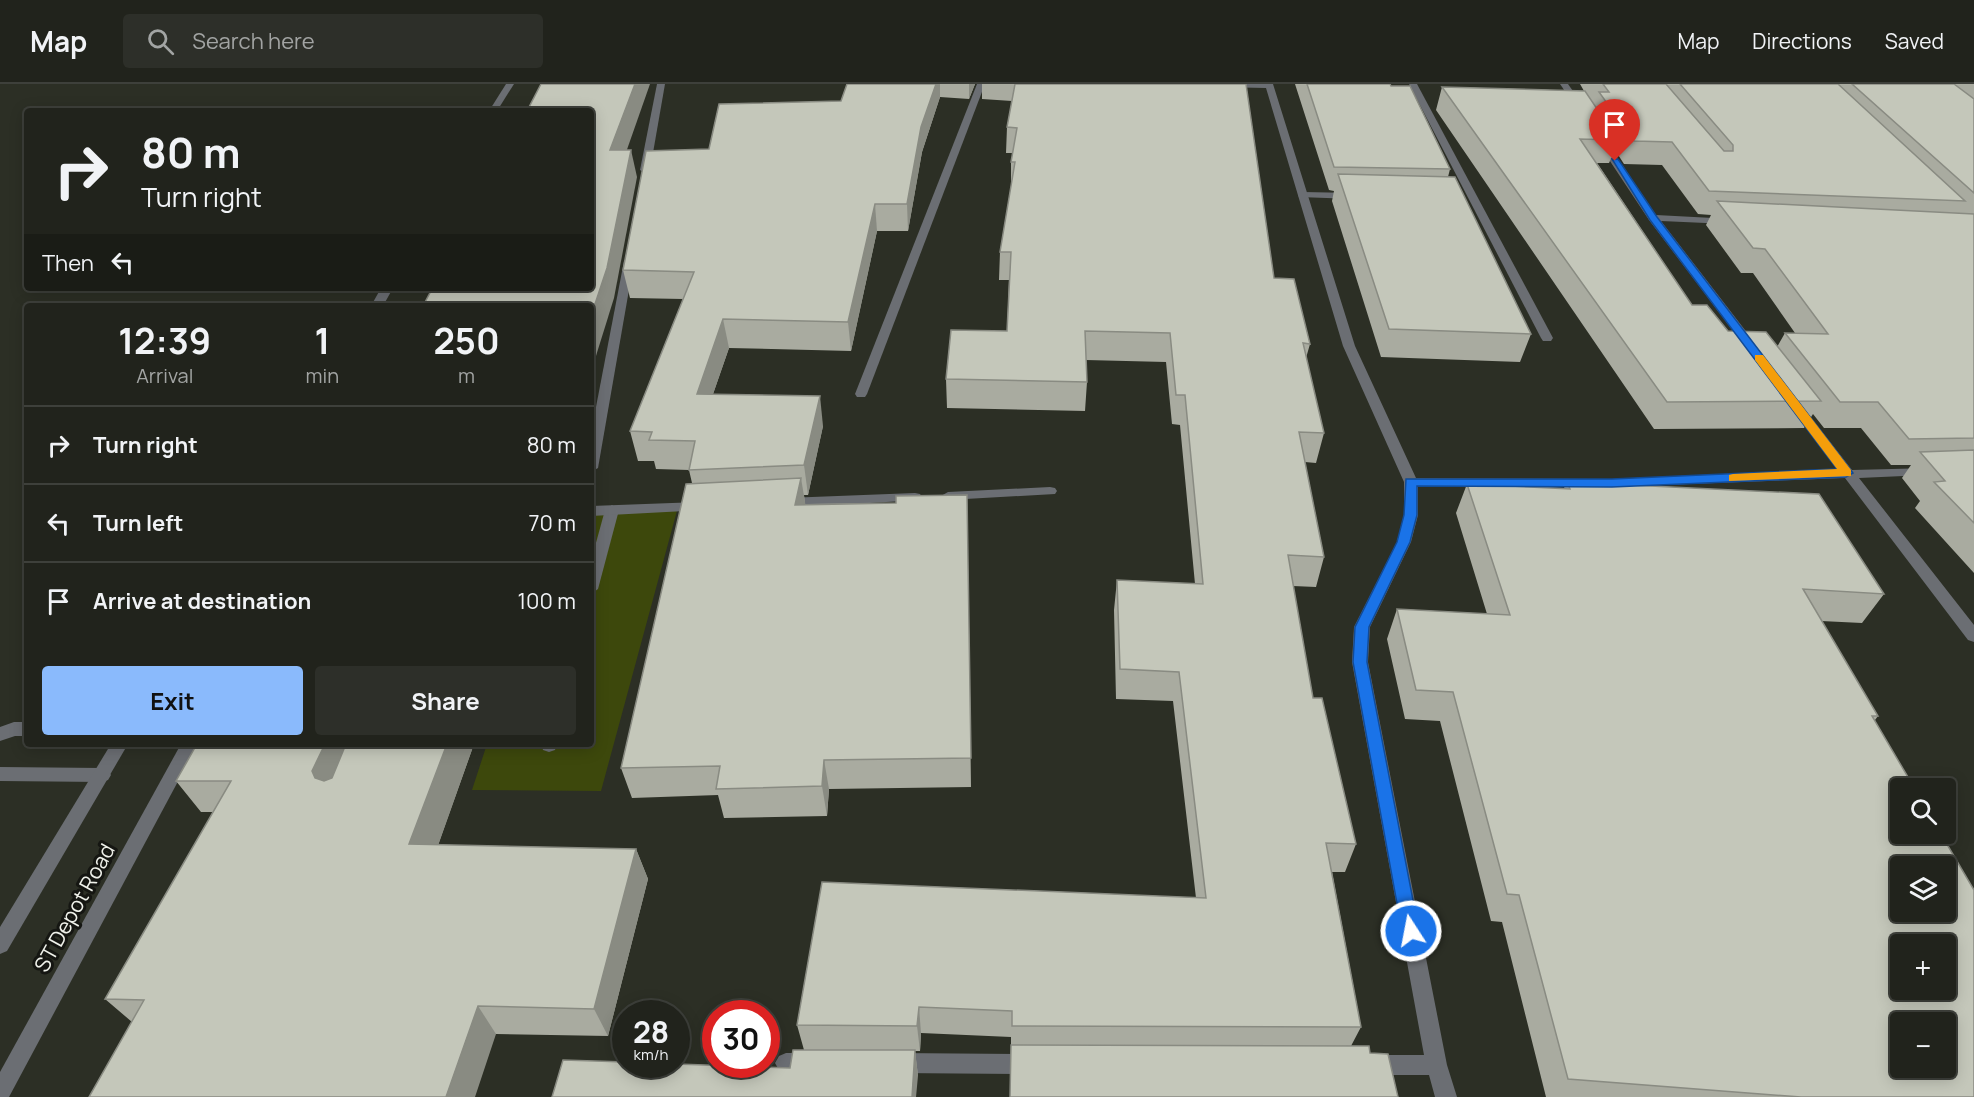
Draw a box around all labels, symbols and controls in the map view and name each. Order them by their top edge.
search box [123,14,543,68]
text: Map [30,22,87,60]
icon: search [144,25,177,58]
text: Search here [192,26,315,56]
text: Map [1678,27,1719,55]
text: Directions [1752,27,1852,55]
text: Saved [1885,27,1944,55]
pin [1589,99,1640,161]
icon: arrive [1598,108,1631,141]
text: 80 m [141,123,241,181]
icon: right [42,132,120,210]
text: Turn right [141,178,262,215]
icon: left [106,246,139,279]
text: Then [42,248,94,278]
text: 12:39 [118,316,211,365]
text: 1 [314,316,330,365]
text: 250 [433,316,500,365]
text: Arrival [136,362,193,389]
text: min [306,362,339,389]
text: m [458,362,475,389]
icon: right [42,429,75,462]
text: Turn right [93,430,198,460]
text: 80 m [527,430,576,460]
icon: left [42,507,75,540]
text: Turn left [93,508,183,538]
text: 70 m [528,508,576,538]
icon: arrive [42,585,75,618]
text: Arrive at destination [93,586,311,616]
text: 100 m [518,586,576,616]
button: Exit [42,666,303,735]
button: Share [315,666,576,735]
map controls [1890,778,1956,1078]
button: search [1890,778,1956,844]
street label: ST Depot Road [27,838,121,977]
button: layers [1890,856,1956,922]
position arrow [1379,899,1443,963]
button: + [1890,934,1956,1000]
speed limit sign: 30 [702,1000,780,1078]
text: 28 [633,1011,669,1052]
button: − [1890,1012,1956,1078]
text: km/h [634,1044,668,1065]

